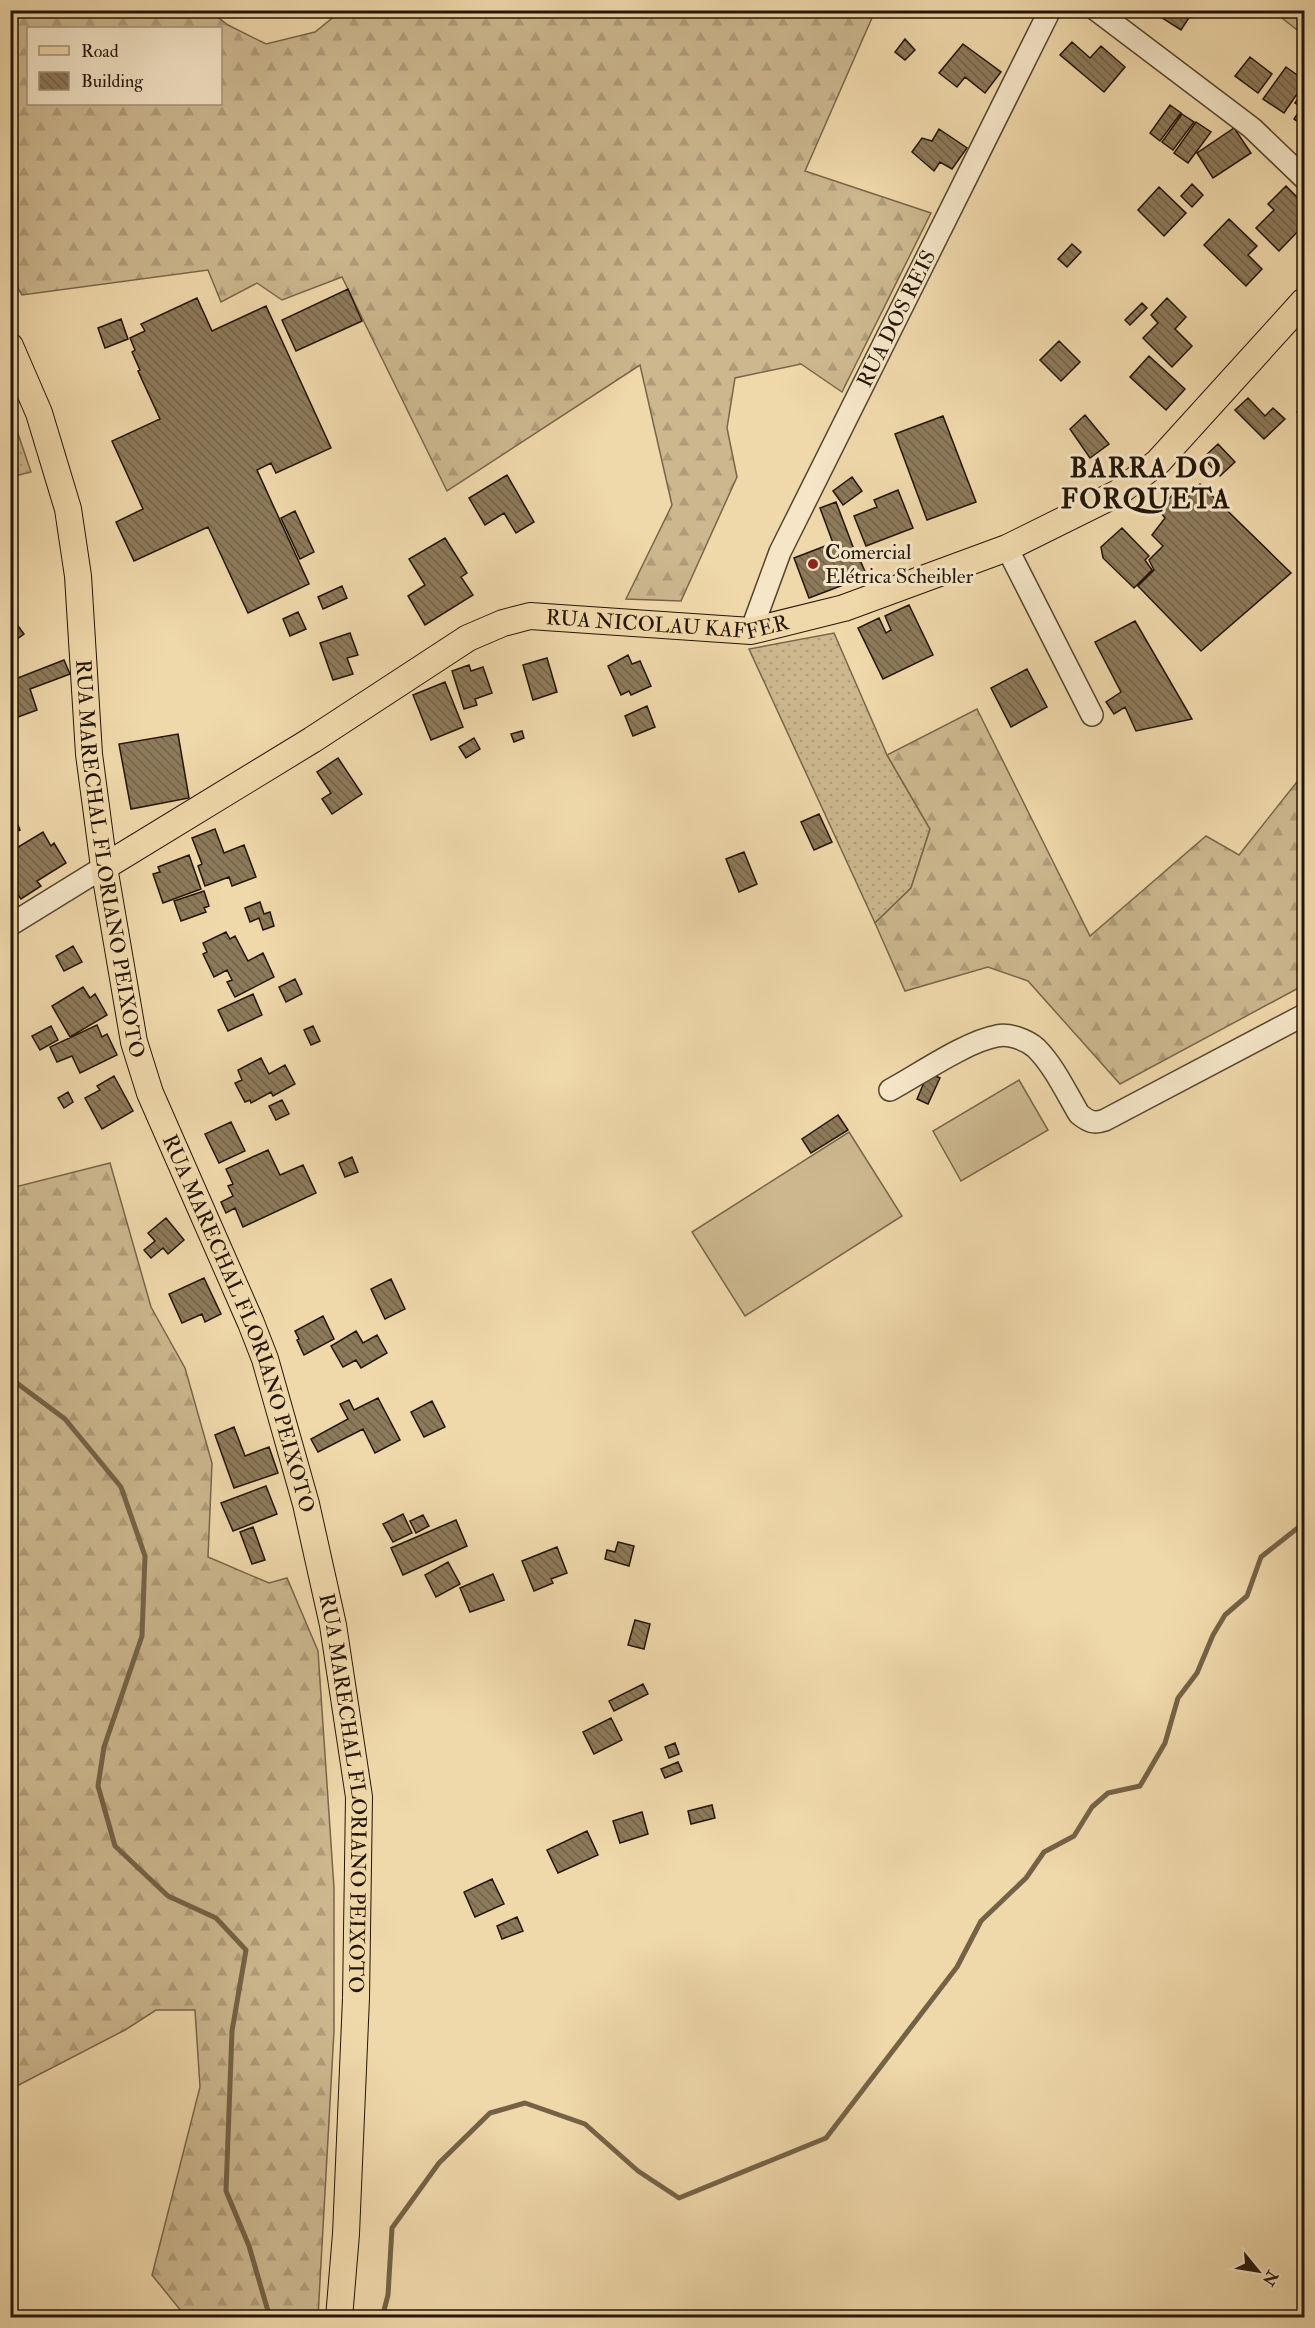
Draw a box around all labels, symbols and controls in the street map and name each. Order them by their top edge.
legend [27,27,222,105]
text: Road [81,40,119,63]
text: Building [81,70,144,93]
street label: RUA DOS REIS [851,245,942,392]
district label: BARRA DO FORQUETA [1061,452,1231,516]
place label: Comercial Elétrica Scheibler [825,539,974,590]
marker: Comercial Elétrica Scheibler [806,557,820,571]
street label: RUA NICOLAU KAFFER [545,604,792,645]
street label: RUA MARECHAL FLORIANO PEIXOTO [70,659,152,1062]
street label: RUA MARECHAL FLORIANO PEIXOTO [156,1130,321,1516]
street label: RUA MARECHAL FLORIANO PEIXOTO [313,1591,373,1993]
north arrow [1228,2241,1288,2301]
text: N [1258,2266,1283,2290]

